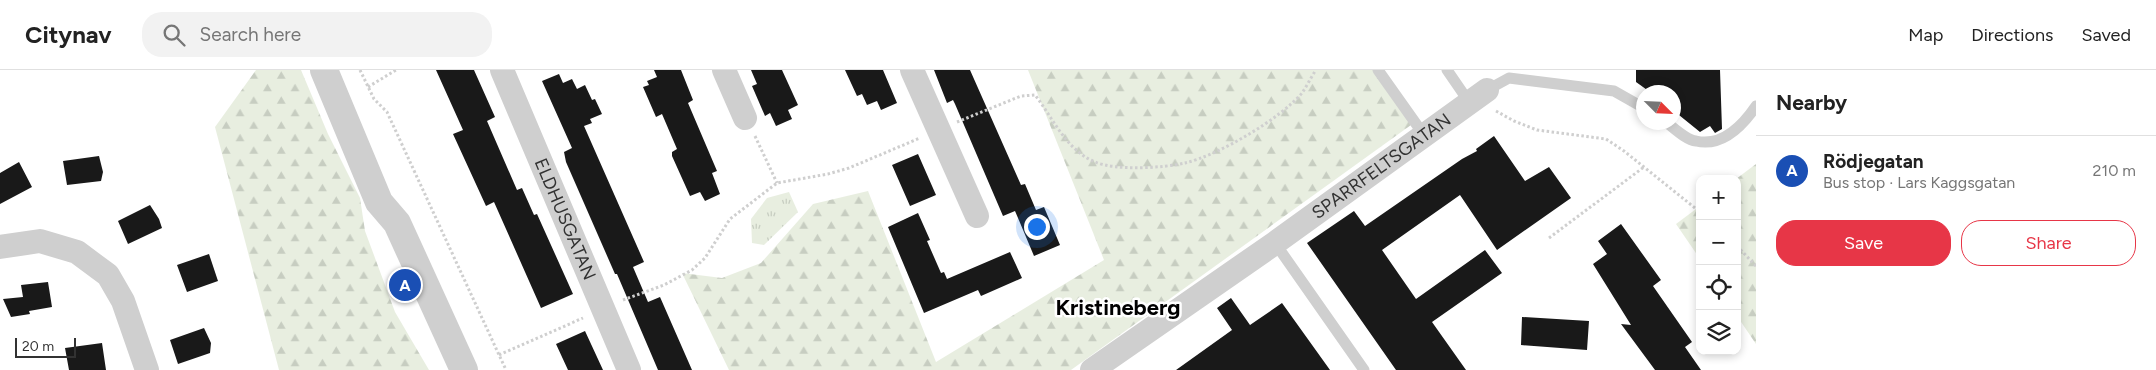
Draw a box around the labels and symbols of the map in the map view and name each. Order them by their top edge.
north arrow [1636,85,1681,130]
street label: SPARRFELTSGATAN [1308,109,1455,224]
street label: ELDHUSGATAN [530,155,601,283]
your location [1024,214,1050,240]
pin: A [389,266,421,304]
district label: Kristineberg [1055,294,1181,321]
scale bar [15,335,76,358]

